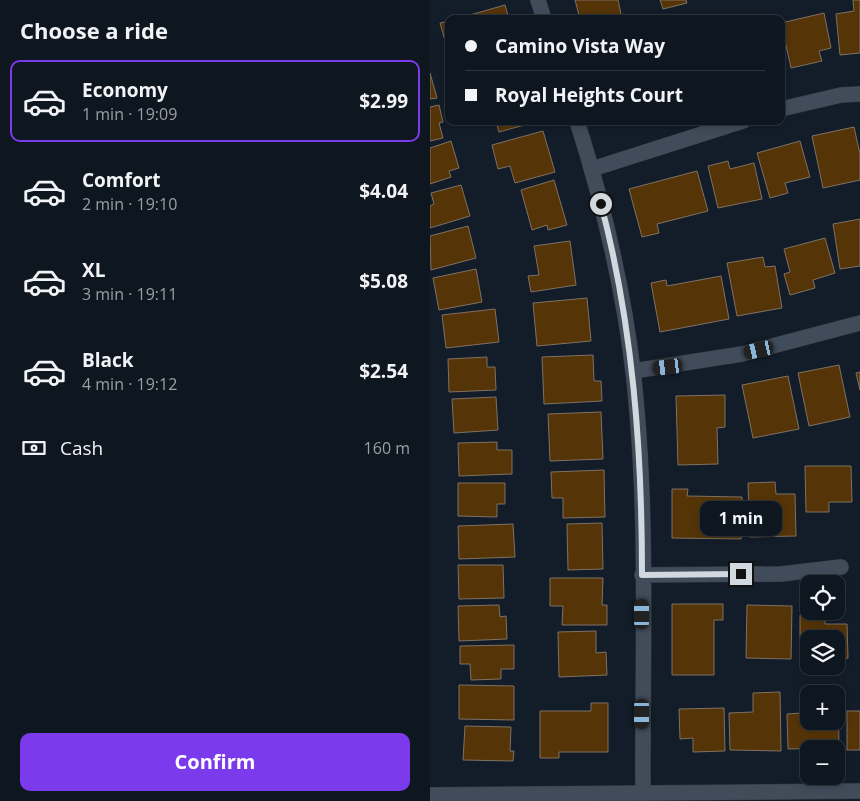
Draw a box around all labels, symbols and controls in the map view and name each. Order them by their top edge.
text: Choose a ride [20,15,168,45]
text: Camino Vista Way [495,33,665,59]
text: Economy [82,77,168,103]
icon: car [22,79,67,124]
text: Royal Heights Court [495,82,683,108]
text: $2.99 [359,88,408,114]
text: 1 min · 19:09 [82,103,177,125]
text: Comfort [82,167,161,193]
icon: car [22,169,67,214]
text: $4.04 [359,178,408,204]
text: 2 min · 19:10 [82,193,177,215]
route start [590,193,612,215]
text: XL [82,257,105,283]
icon: car [22,259,67,304]
text: $5.08 [359,268,408,294]
text: 3 min · 19:11 [82,283,177,305]
car [742,339,775,361]
text: Black [82,347,134,373]
icon: car [22,349,67,394]
text: $2.54 [359,358,408,384]
car [652,358,683,376]
text: 4 min · 19:12 [82,373,177,395]
icon: cash [20,434,48,462]
text: Cash [60,435,103,461]
text: 160 m [364,437,410,459]
callout: 1 min [700,502,782,536]
text: 1 min [719,507,763,529]
route end [730,563,752,585]
map controls [800,575,845,785]
button: locate [800,575,845,620]
car [634,599,649,629]
button: layers [800,630,845,675]
button: + [800,685,845,730]
car [634,699,649,729]
button: Confirm [20,733,410,791]
button: − [800,740,845,785]

